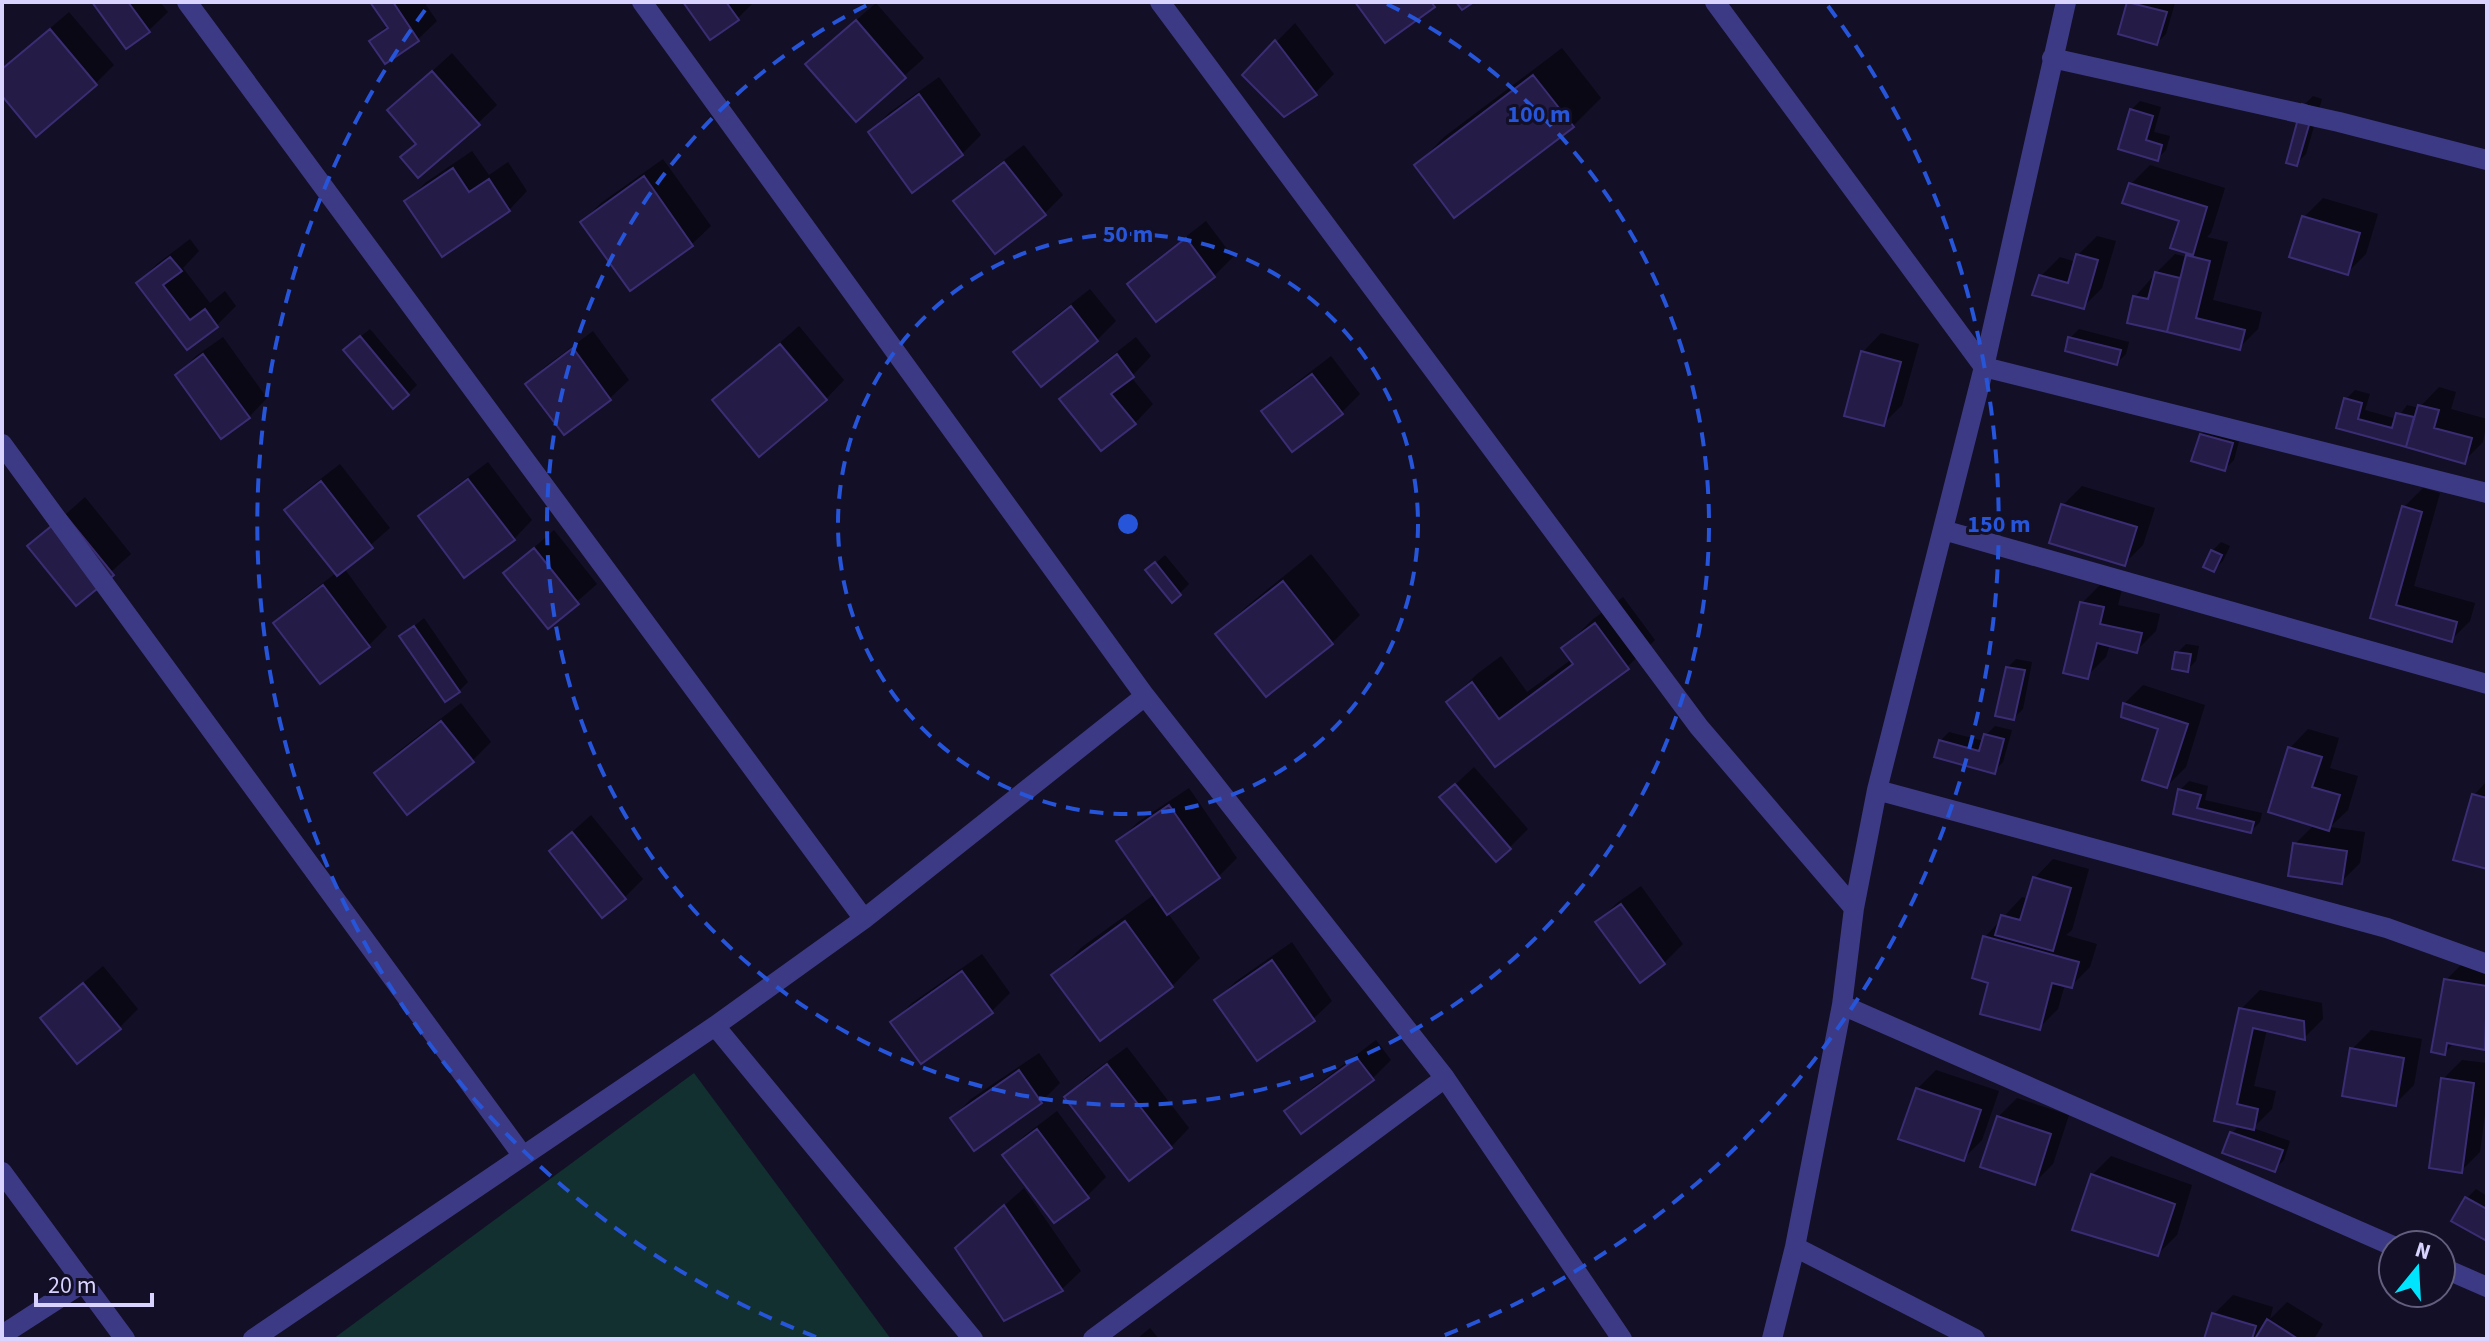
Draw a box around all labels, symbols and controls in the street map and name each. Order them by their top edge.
text: 100 m [1507,97,1571,132]
text: 50 m [1103,217,1153,252]
text: 150 m [1967,507,2031,542]
centre of rings [1114,510,1142,538]
north arrow [2377,1229,2457,1309]
text: N [2411,1233,2435,1268]
scale bar [36,1257,152,1307]
text: 20 m [48,1268,97,1303]

